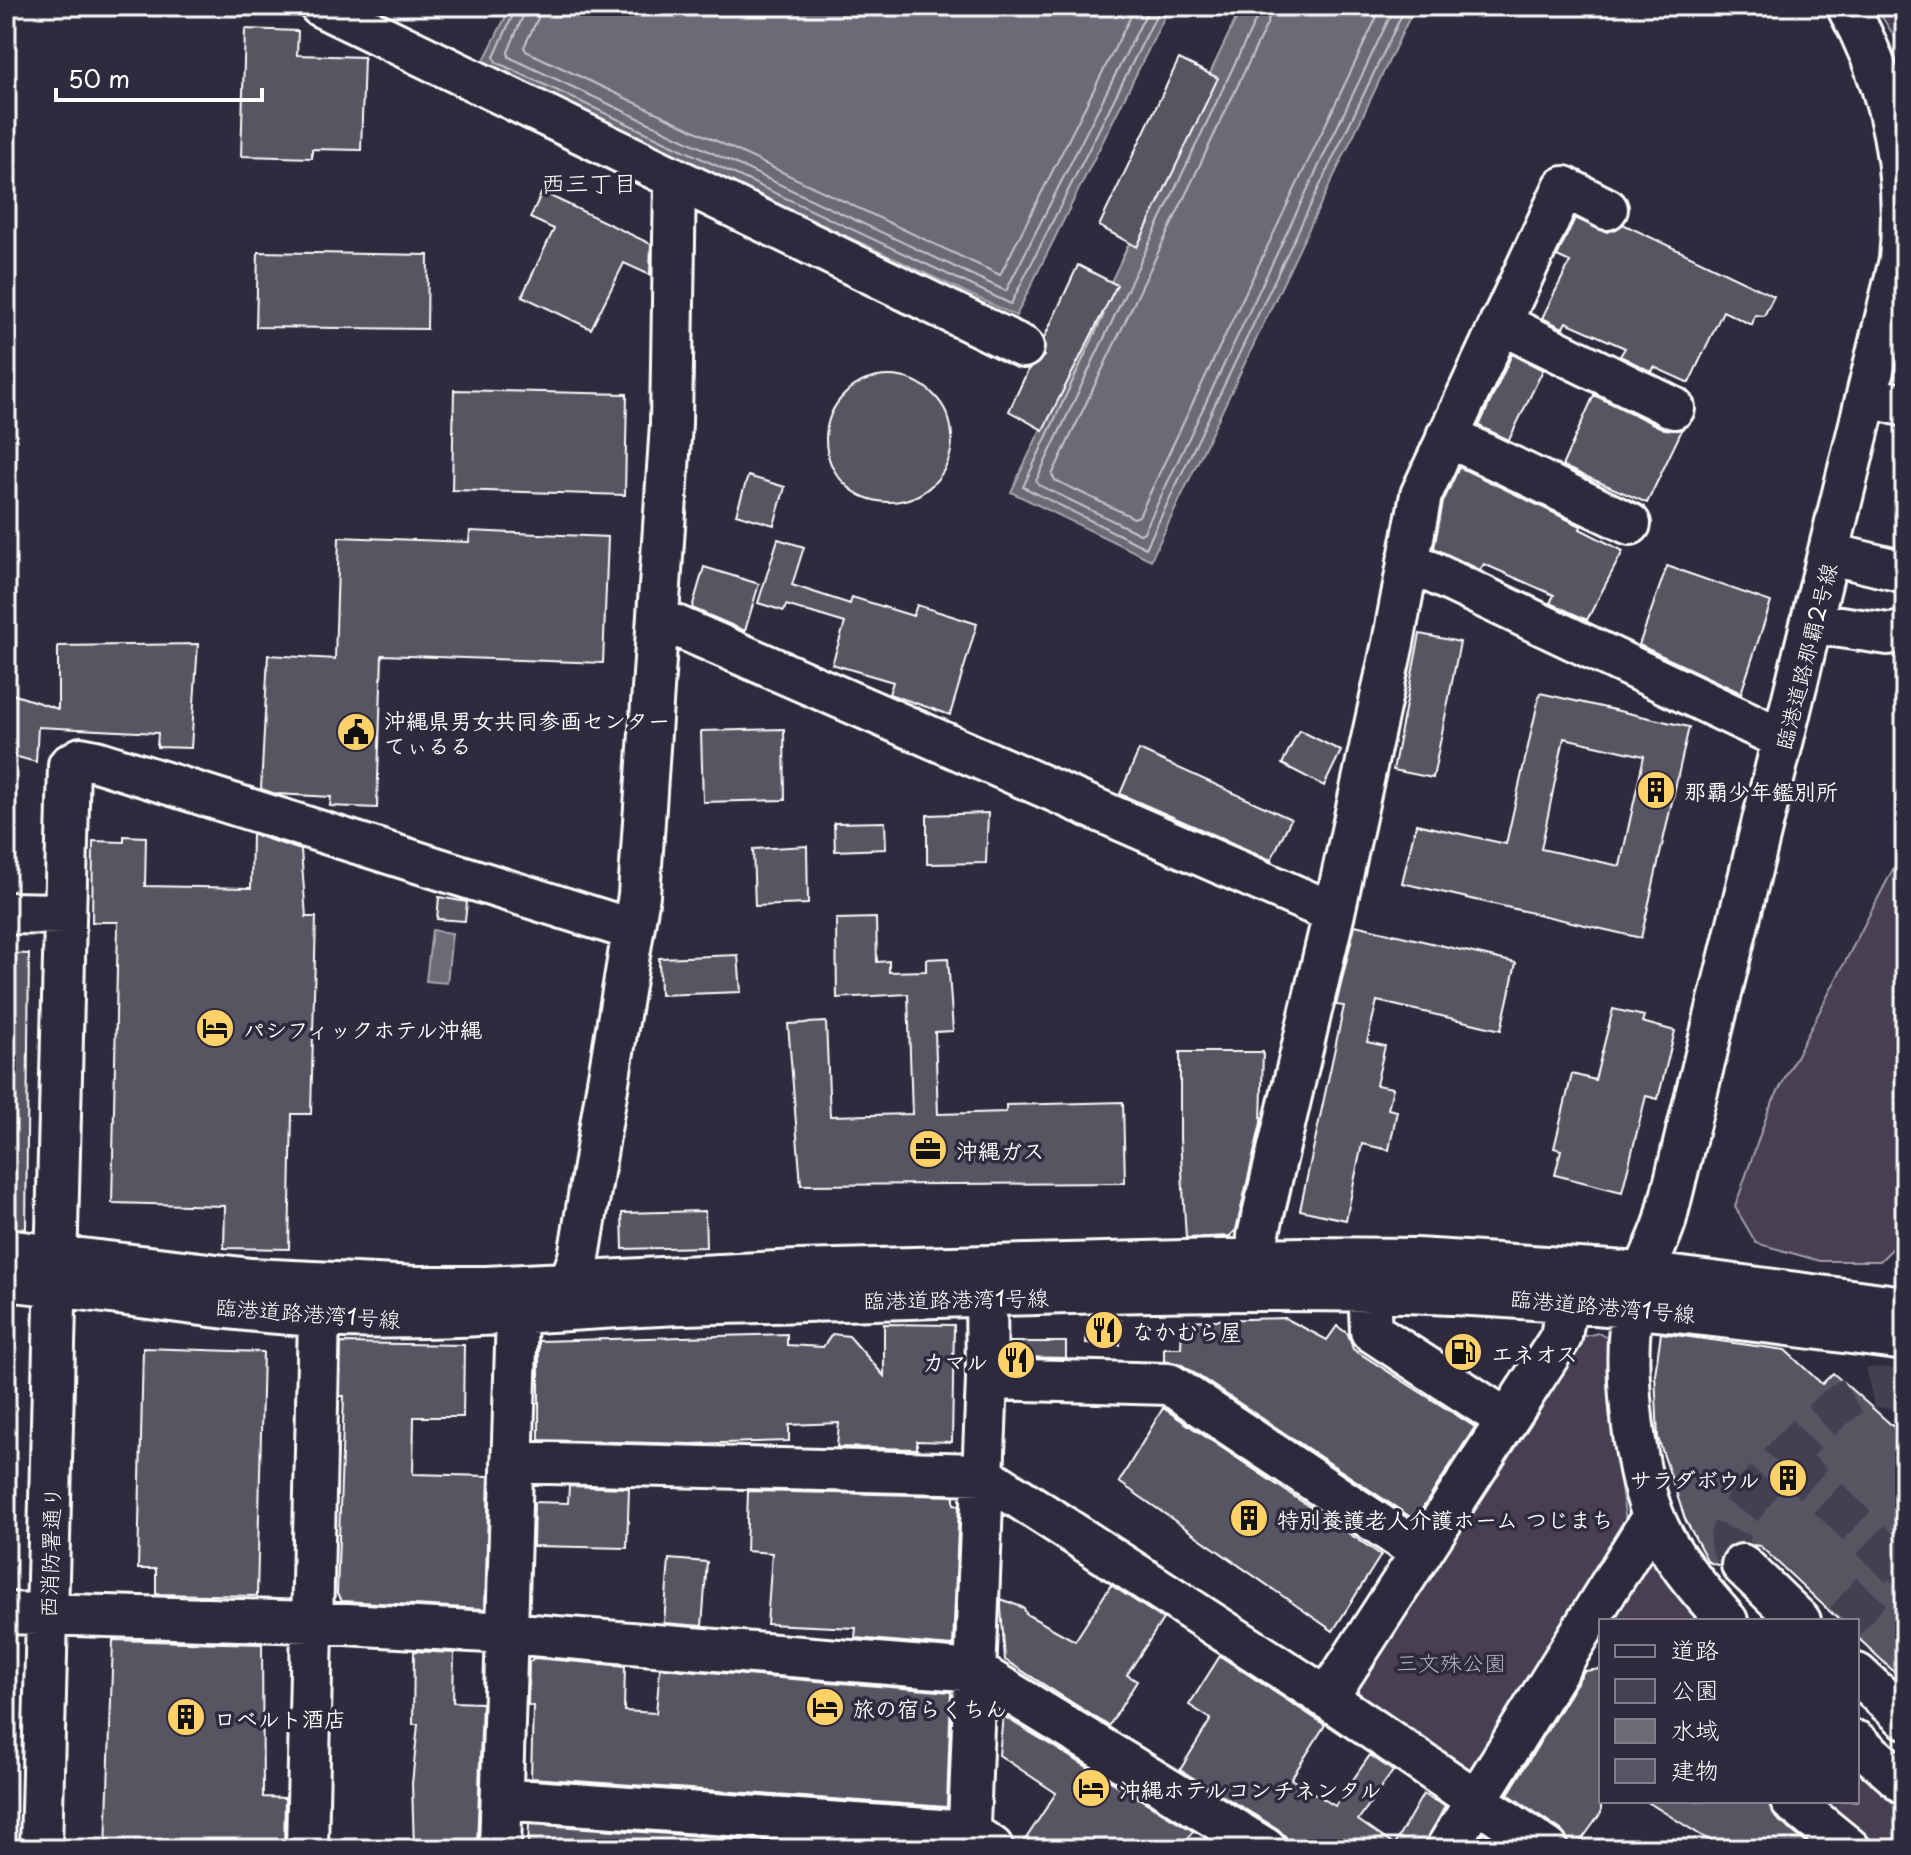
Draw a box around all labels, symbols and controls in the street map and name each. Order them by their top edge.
scale bar [56,52,262,102]
text: 50 m [68,60,130,96]
district label: 西三丁目 [541,164,637,200]
street label: 臨港道路那覇2号線 [1766,559,1844,753]
place label: 沖縄県男女共同参画センター てぃるる [384,703,670,761]
public building icon: 沖縄県男女共同参画センター てぃるる [335,711,377,753]
building icon: 那覇少年鑑別所 [1635,769,1677,811]
place label: 那覇少年鑑別所 [1684,774,1838,807]
hotel icon: パシフィックホテル沖縄 [194,1007,236,1049]
place label: パシフィックホテル沖縄 [243,1012,482,1045]
office icon: 沖縄ガス [907,1128,949,1170]
place label: 沖縄ガス [956,1133,1044,1166]
street label: 臨港道路港湾1号線 [863,1280,1049,1316]
street label: 臨港道路港湾1号線 [1509,1280,1697,1330]
street label: 臨港道路港湾1号線 [214,1289,402,1335]
restaurant icon: なかむら屋 [1083,1309,1125,1351]
place label: なかむら屋 [1132,1314,1242,1347]
fuel station icon: エネオス [1442,1331,1484,1373]
place label: エネオス [1491,1336,1578,1369]
restaurant icon: カマル [995,1339,1037,1381]
place label: カマル [922,1344,988,1377]
building icon: サラダボウル [1767,1457,1809,1499]
place label: サラダボウル [1630,1462,1760,1495]
street label: 西消防署通り [30,1485,68,1619]
building icon: 特別養護老人介護ホーム つじまち [1228,1497,1270,1539]
place label: 特別養護老人介護ホーム つじまち [1277,1502,1613,1535]
legend [1599,1619,1859,1803]
text: 道路 [1671,1631,1719,1667]
park label: 三文殊公園 [1396,1645,1506,1678]
text: 公園 [1671,1671,1719,1707]
hotel icon: 旅の宿らくちん [804,1686,846,1728]
place label: 旅の宿らくちん [853,1691,1007,1724]
building icon: ロベルト酒店 [165,1696,207,1738]
place label: ロベルト酒店 [214,1701,346,1734]
text: 水域 [1671,1711,1719,1747]
text: 建物 [1671,1751,1719,1787]
hotel icon: 沖縄ホテルコンチネンタル [1070,1767,1112,1809]
place label: 沖縄ホテルコンチネンタル [1119,1772,1382,1805]

